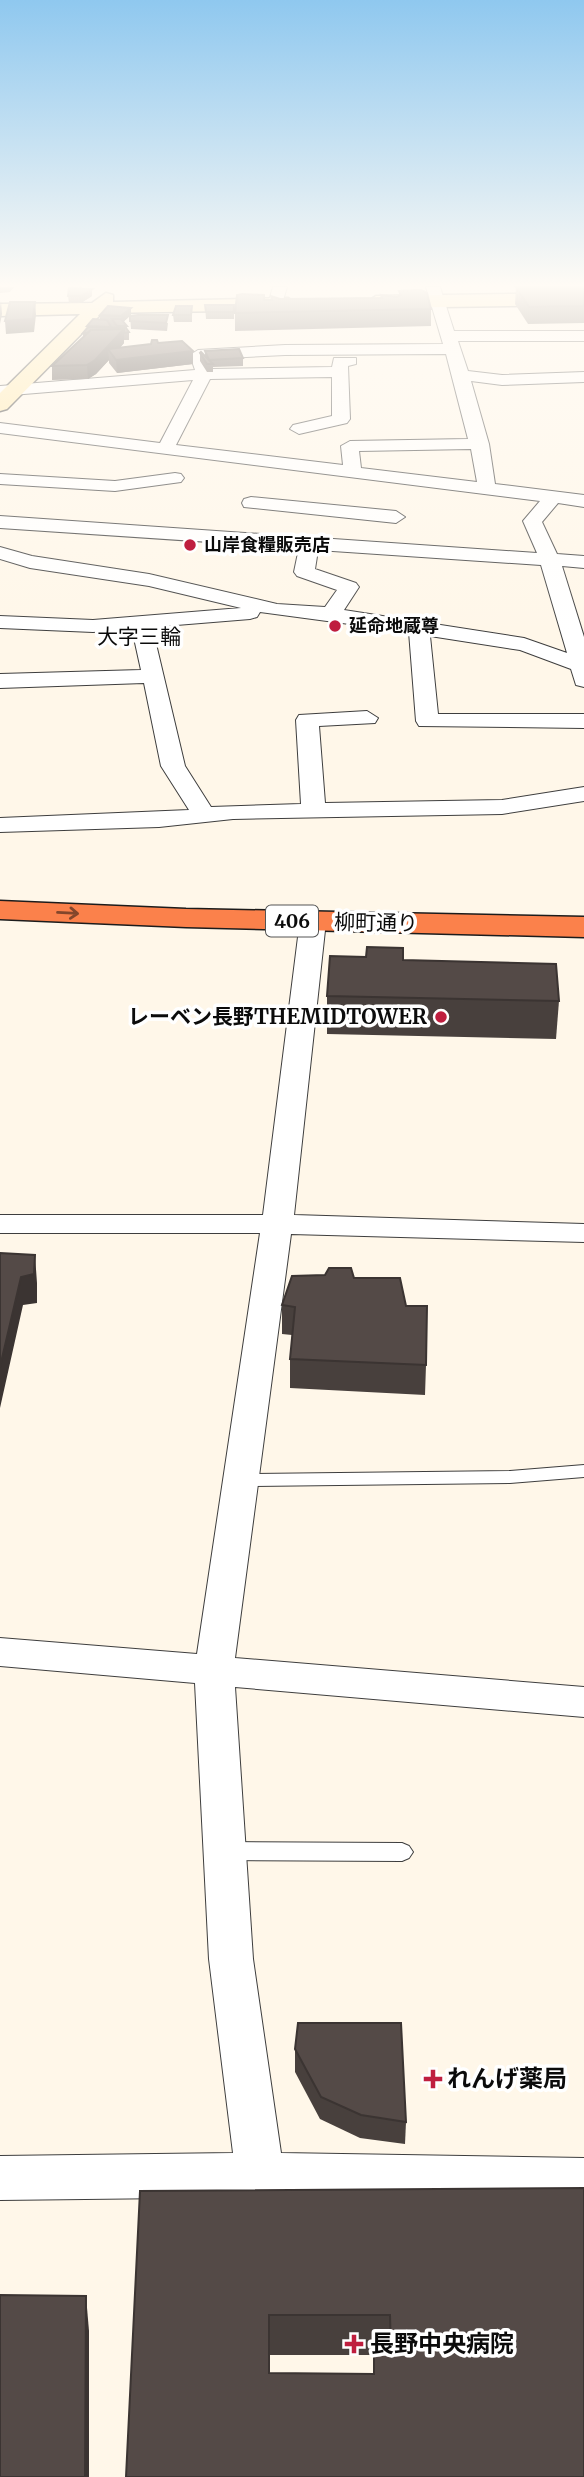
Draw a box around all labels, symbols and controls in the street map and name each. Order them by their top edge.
place label: 山岸食糧販売店 [204,533,330,556]
marker: 山岸食糧販売店 [182,537,198,553]
place label: 延命地蔵尊 [349,614,439,637]
marker: 延命地蔵尊 [327,618,343,634]
district label: 大字三輪 [97,623,181,650]
one-way arrow [56,906,79,919]
road number: 406 [266,906,318,937]
street label: 柳町通り [334,908,418,937]
place label: レーベン長野THEMIDTOWER [128,1003,428,1030]
marker: レーベン長野THEMIDTOWER [433,1009,449,1025]
place label: れんげ薬局 [447,2063,567,2094]
marker: れんげ薬局 [425,2071,441,2087]
place label: 長野中央病院 [370,2328,514,2359]
marker: 長野中央病院 [344,2334,364,2354]

